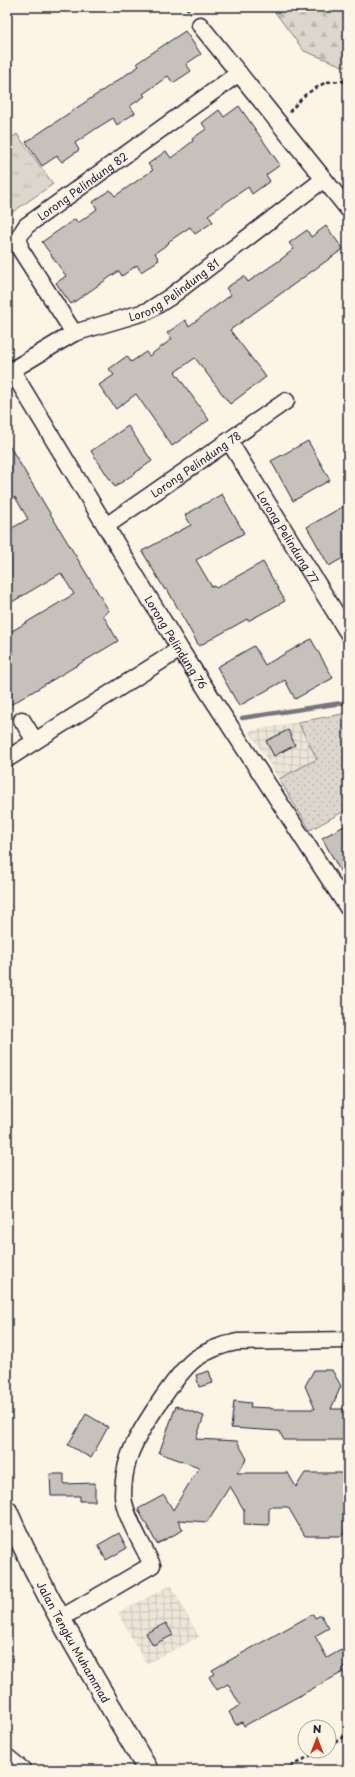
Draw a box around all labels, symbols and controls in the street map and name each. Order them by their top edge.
street label: Lorong Pelindung 82 [33,147,131,224]
street label: Lorong Pelindung 81 [126,254,222,325]
street label: Lorong Pelindung 78 [147,426,244,501]
street label: Lorong Pelindung 77 [253,487,324,587]
street label: Lorong Pelindung 76 [141,592,212,692]
street label: Jalan Tengku Muhammad [33,1578,115,1706]
north arrow [297,1719,337,1759]
text: N [313,1720,322,1737]

